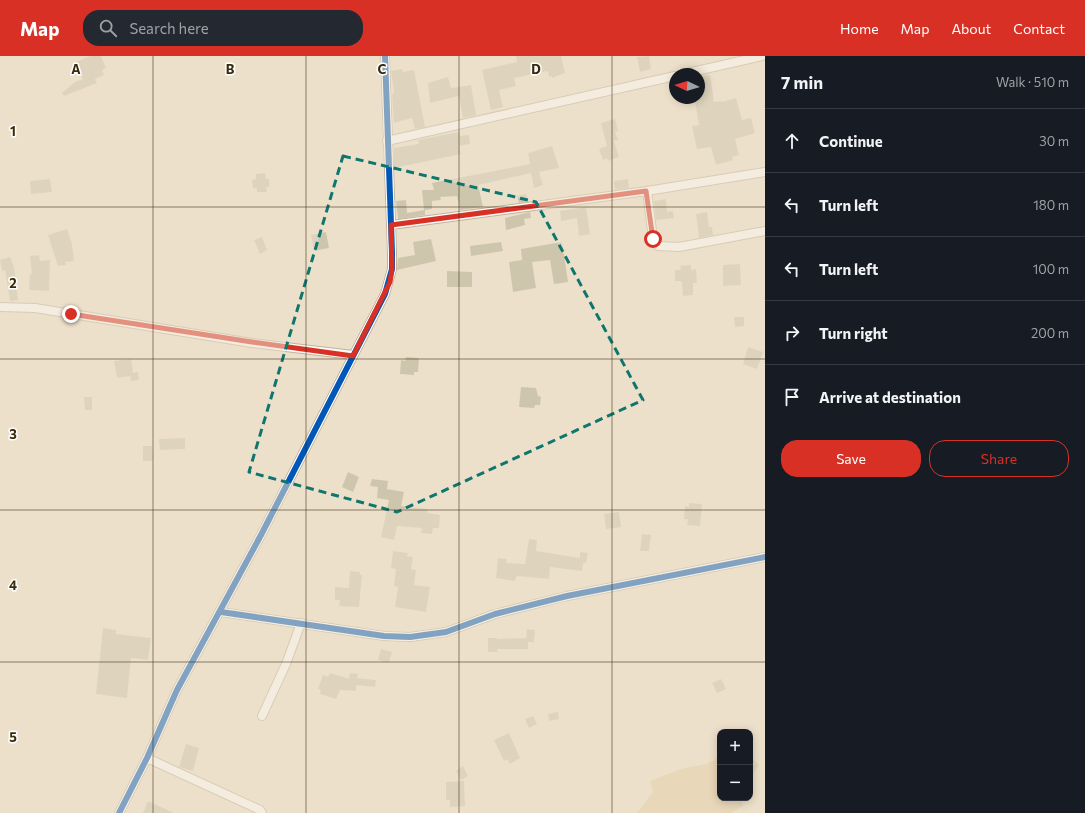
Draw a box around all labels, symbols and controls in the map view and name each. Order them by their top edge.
search box [83,10,363,46]
text: Map [20,17,59,40]
icon: search [97,17,119,39]
text: Search here [129,19,209,37]
text: Home [840,20,879,37]
text: Map [901,20,929,37]
text: About [951,20,991,37]
text: Contact [1013,20,1065,37]
text: A [71,61,81,77]
text: B [226,61,235,77]
text: C [378,61,387,77]
text: D [531,61,541,77]
north arrow [669,68,705,104]
text: 7 min [781,72,823,93]
text: Walk · 510 m [996,74,1069,90]
text: 1 [10,123,16,139]
icon: ahead [781,130,803,152]
text: Continue [819,132,883,150]
text: 30 m [1039,133,1069,149]
icon: left [781,194,803,216]
text: Turn left [819,196,878,214]
text: 180 m [1033,197,1069,213]
route start [644,230,662,248]
icon: left [781,258,803,280]
text: Turn left [819,260,878,278]
text: 100 m [1033,261,1069,277]
text: 2 [9,275,17,291]
route end [62,305,80,323]
icon: right [781,322,803,344]
text: Turn right [819,324,888,342]
text: 200 m [1031,325,1069,341]
icon: arrive [781,386,803,408]
text: Arrive at destination [819,388,961,406]
text: 3 [9,426,17,442]
button: Save [781,440,921,477]
button: Share [929,440,1069,477]
text: 4 [9,577,17,593]
text: 5 [9,729,17,745]
map controls [717,729,753,801]
button: + [717,729,753,765]
button: − [717,765,753,801]

